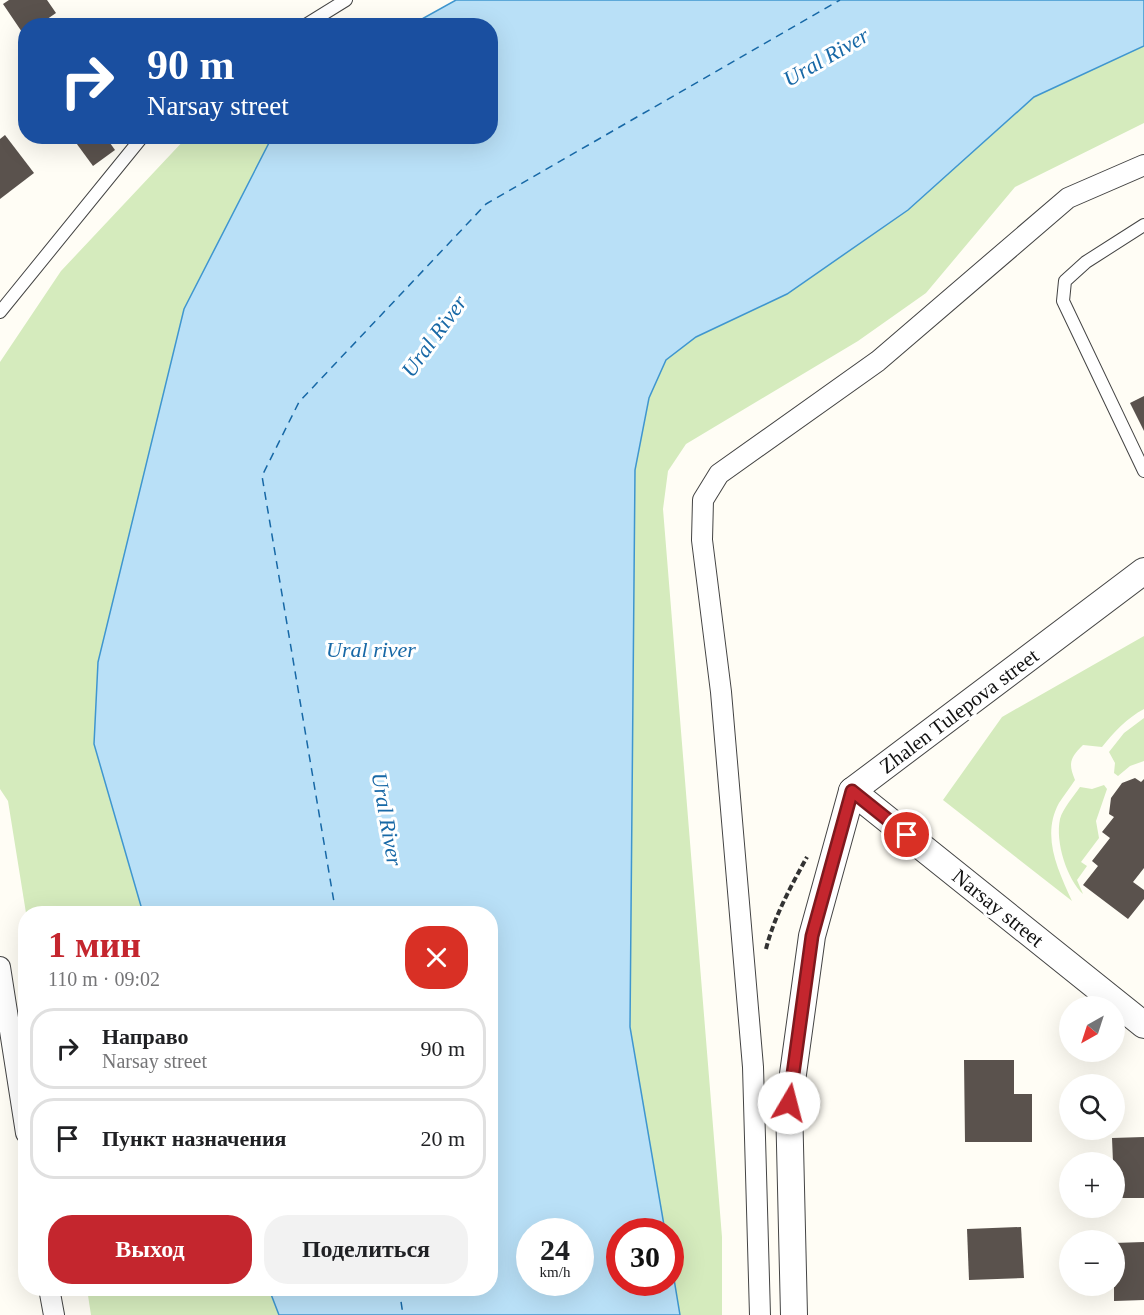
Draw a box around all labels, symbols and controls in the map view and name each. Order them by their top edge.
water label: Ural River [779,22,874,92]
icon: right [48,42,126,120]
text: 90 m [147,42,235,88]
text: Narsay street [147,91,289,121]
water label: Ural River [396,290,472,382]
water label: Ural river [326,637,416,662]
street label: Zhalen Tulepova street [875,643,1043,778]
water label: Ural River [366,770,408,868]
pin [881,809,932,860]
icon: arrive [890,818,923,851]
street label: Narsay street [948,864,1048,952]
text: 1 мин [48,925,141,965]
button: close [405,926,468,989]
text: 110 m · 09:02 [48,968,160,990]
north arrow [1059,996,1125,1062]
map controls [1059,996,1125,1296]
text: Направо [102,1024,188,1049]
icon: right [51,1032,84,1065]
text: 90 m [420,1036,465,1061]
text: Narsay street [102,1050,207,1072]
position arrow [757,1071,821,1135]
button: search [1059,1074,1125,1140]
icon: arrive [51,1122,84,1155]
text: Пункт назначения [102,1126,287,1151]
text: 20 m [420,1126,465,1151]
button: + [1059,1152,1125,1218]
button: Выход [48,1215,252,1284]
button: Поделиться [264,1215,468,1284]
speed limit sign: 30 [606,1218,684,1296]
button: − [1059,1230,1125,1296]
text: 24 [540,1233,570,1266]
text: km/h [540,1264,570,1280]

